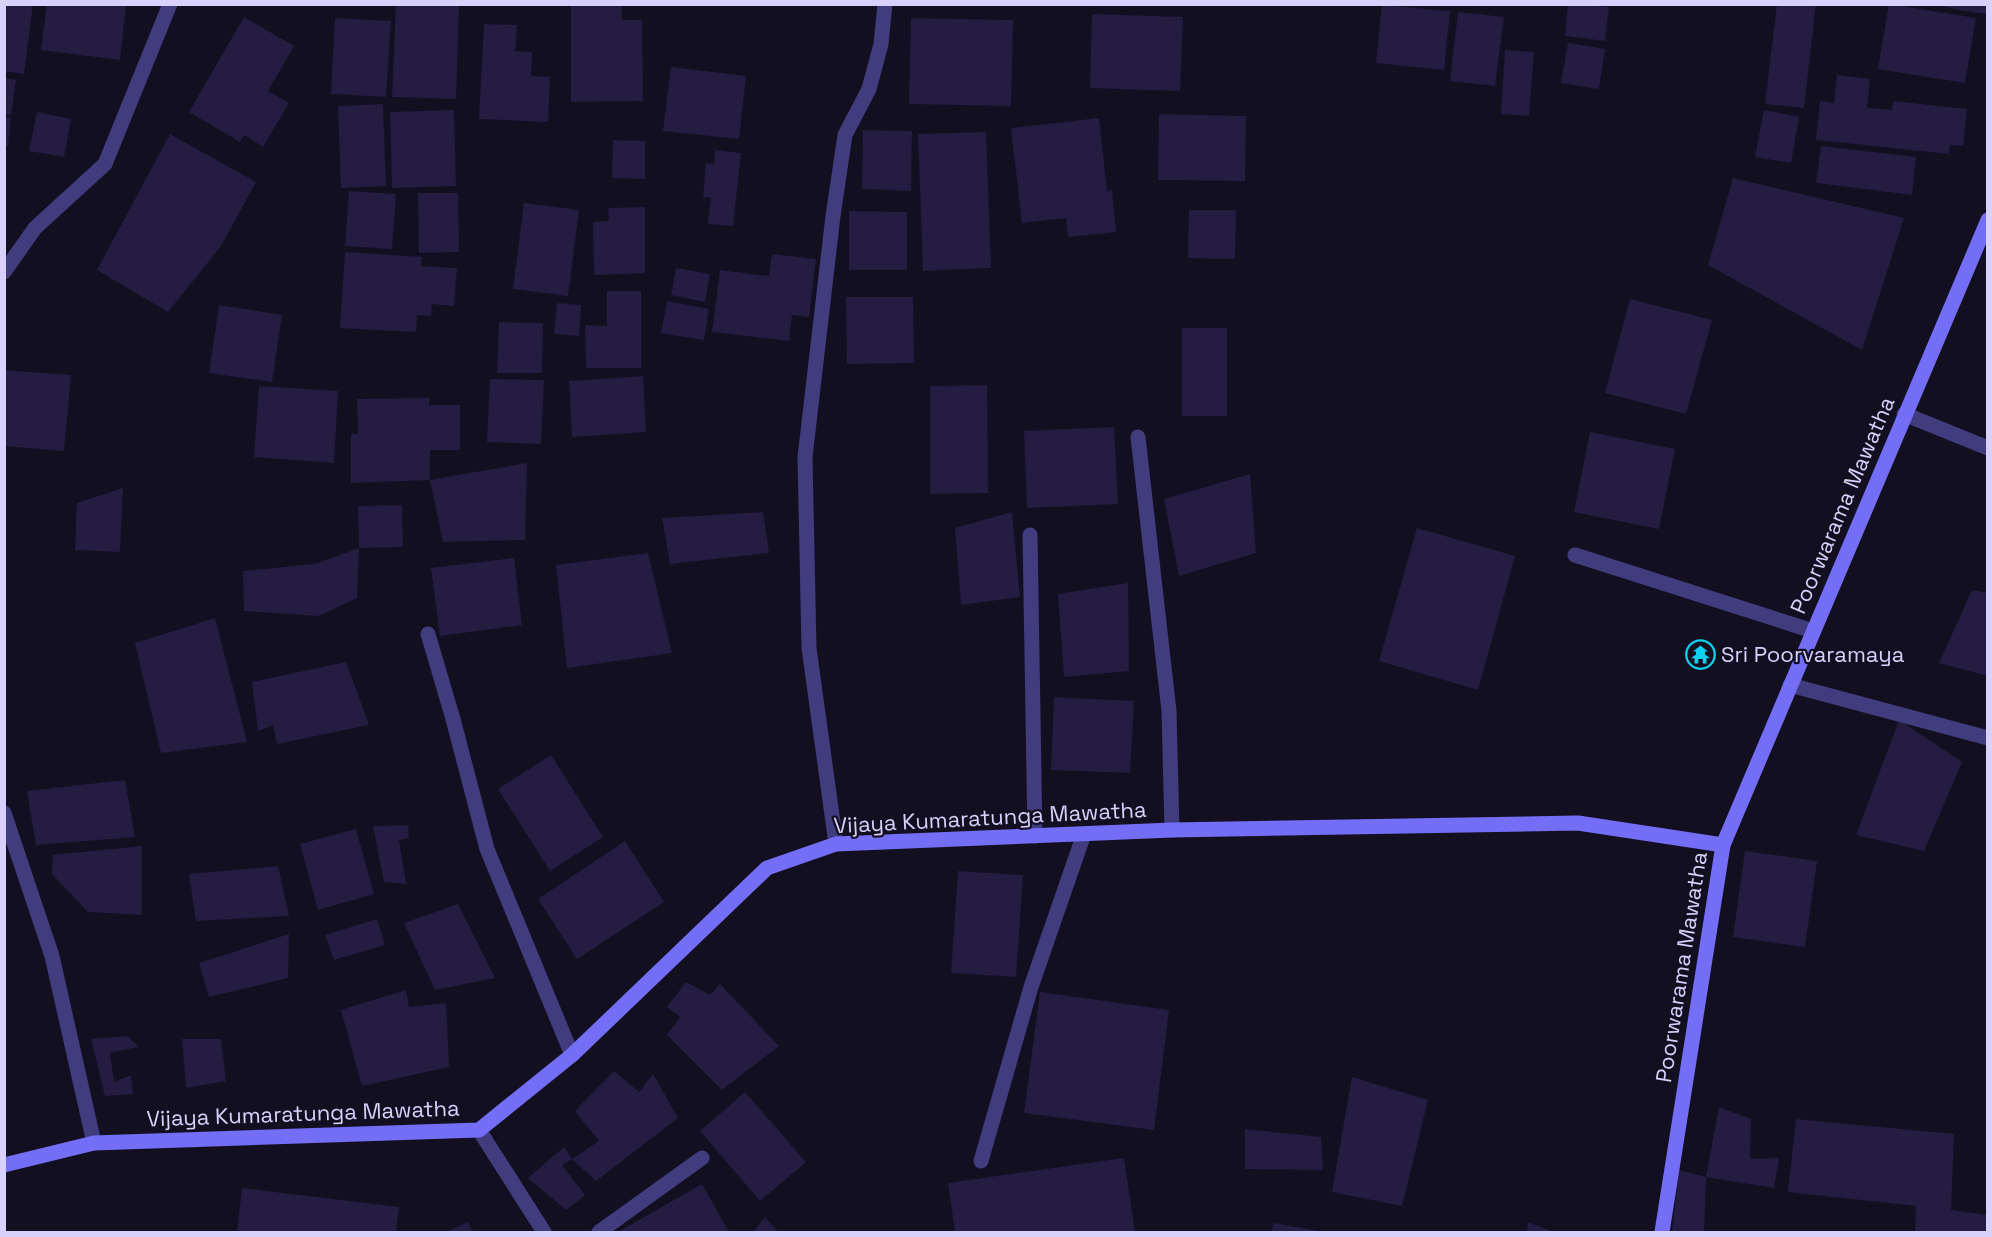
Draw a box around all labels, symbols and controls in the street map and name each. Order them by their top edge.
street label: Poorwarama Mawatha [1784,392,1901,618]
temple icon: Sri Poorvaramaya [1684,638,1716,670]
place label: Sri Poorvaramaya [1721,640,1905,668]
street label: Vijaya Kumaratunga Mawatha [833,795,1148,839]
street label: Poorwarama Mawatha [1649,849,1713,1084]
street label: Vijaya Kumaratunga Mawatha [146,1094,460,1132]

